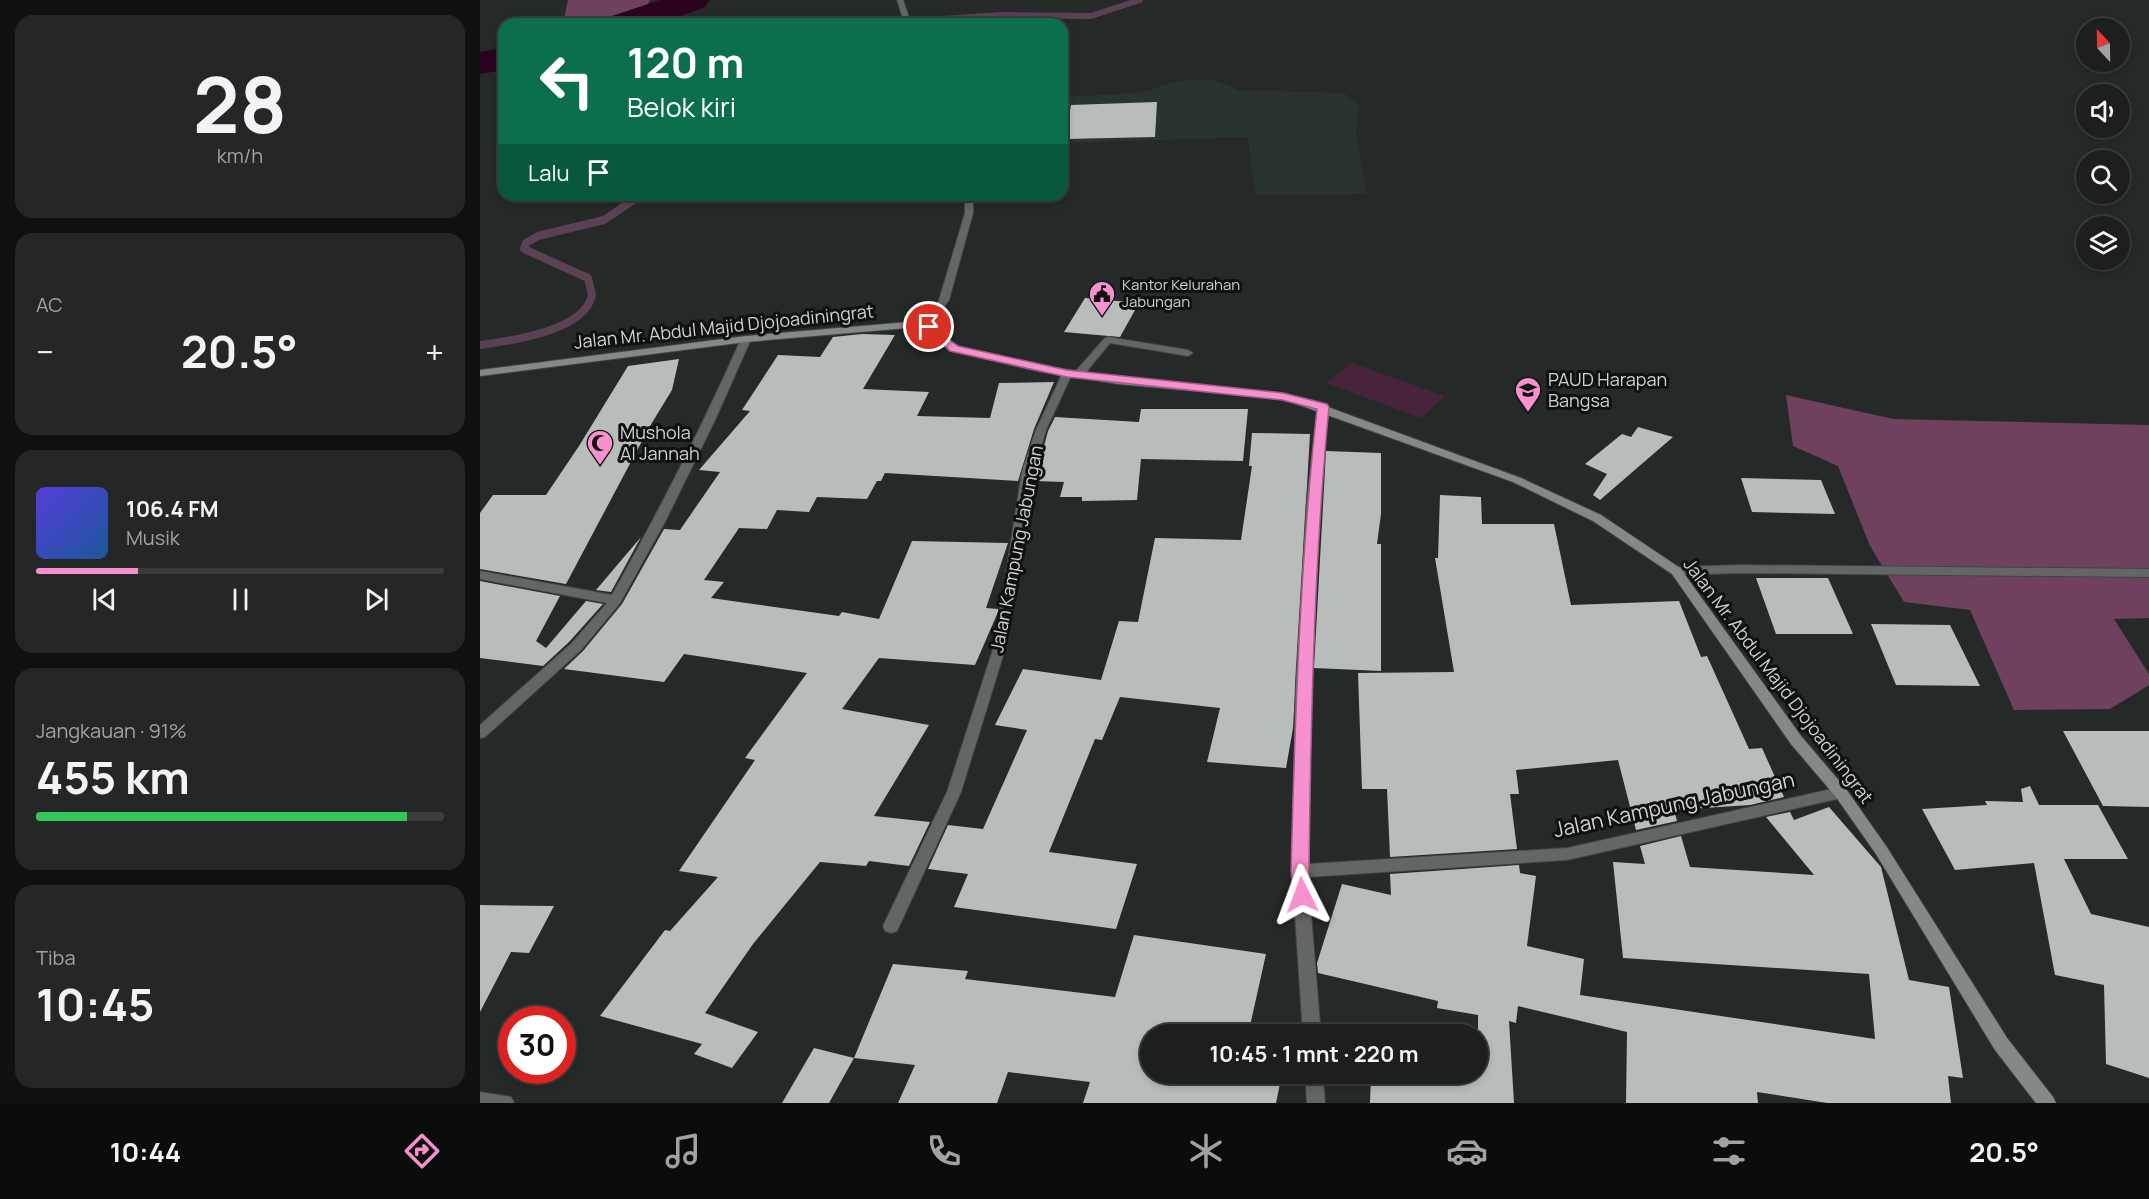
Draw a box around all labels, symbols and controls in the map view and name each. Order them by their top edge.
north arrow [2076,18,2130,72]
map controls [2076,18,2130,270]
text: 120 m [627,33,744,91]
icon: left [528,42,606,120]
text: 28 [193,50,287,156]
button: sound [2076,84,2130,138]
text: Belok kiri [627,88,736,125]
text: km/h [217,142,263,169]
button: search [2076,150,2130,204]
icon: arrive [582,156,615,189]
text: Lalu [528,158,570,188]
button: layers [2076,216,2130,270]
place label: Kantor Kelurahan Jabungan [1122,274,1240,312]
public building icon: Kantor Kelurahan Jabungan [1087,279,1117,317]
text: AC [36,291,63,318]
street label: Jalan Mr. Abdul Majid Djojoadiningrat [573,298,875,354]
pin [903,301,954,352]
icon: arrive [912,310,945,343]
text: 20.5° [181,320,298,382]
text: − [36,329,54,374]
text: + [425,329,444,374]
place label: PAUD Harapan Bangsa [1548,367,1667,412]
school or university icon: PAUD Harapan Bangsa [1513,375,1543,413]
place label: Mushola Al Jannah [620,420,700,465]
mosque icon: Mushola Al Jannah [585,428,615,466]
street label: Jalan Kampung Jabungan [984,443,1048,655]
text: 106.4 FM [126,494,219,524]
text: Musik [126,524,180,551]
street label: Jalan Mr. Abdul Majid Djojoadiningrat [1679,553,1879,808]
icon: previous [88,583,121,616]
icon: pause [224,583,257,616]
icon: next [360,583,393,616]
text: Jangkauan · 91% [36,717,187,744]
text: 455 km [36,746,190,808]
street label: Jalan Kampung Jabungan [1551,765,1797,843]
position arrow [1270,863,1334,927]
text: Tiba [36,944,76,971]
text: 10:45 [36,973,155,1035]
speed limit sign: 30 [498,1006,576,1084]
text: 10:45 · 1 mnt · 220 m [1209,1039,1419,1069]
icon: directions [401,1130,443,1172]
icon: music [662,1130,704,1172]
icon: phone [923,1130,965,1172]
icon: climate [1185,1130,1227,1172]
icon: car [1446,1130,1488,1172]
icon: filters [1708,1130,1750,1172]
text: 10:44 [110,1133,181,1170]
text: 20.5° [1969,1133,2039,1170]

